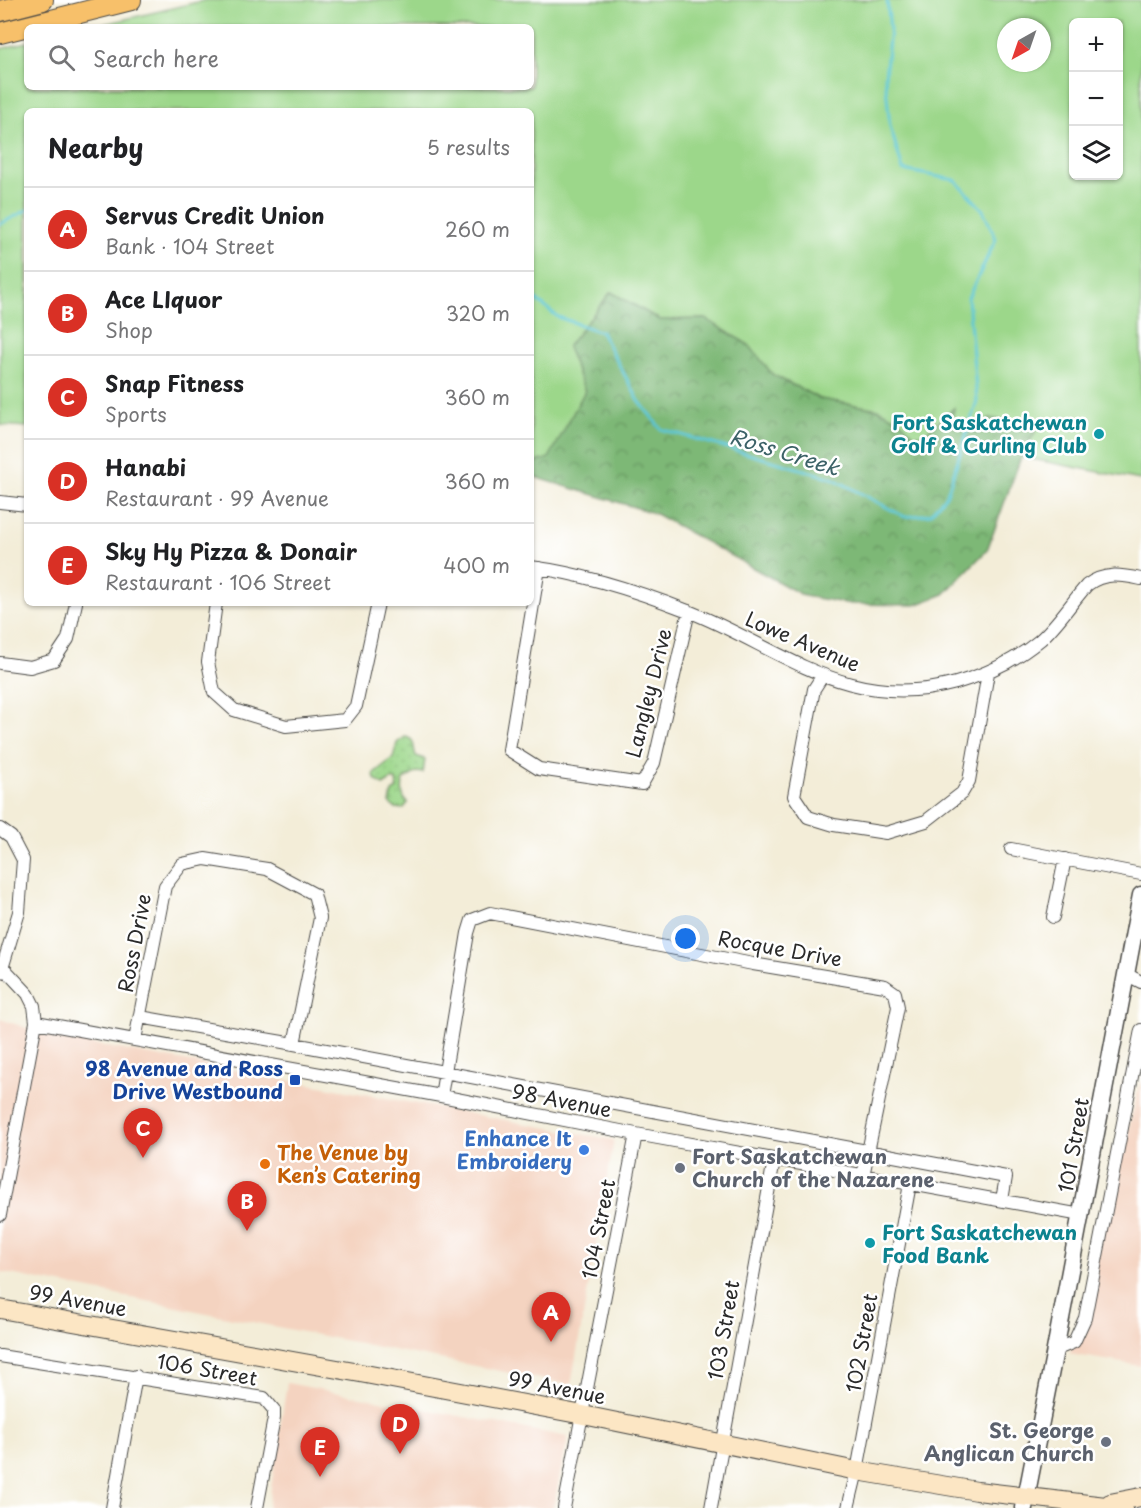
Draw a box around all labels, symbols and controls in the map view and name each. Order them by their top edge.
north arrow [997,18,1051,72]
map controls [1069,18,1123,180]
button: + [1069,18,1123,72]
search box [24,24,534,90]
icon: search [45,41,78,74]
text: Search here [93,41,219,74]
button: − [1069,72,1123,126]
button: layers [1069,126,1123,180]
text: Nearby [48,128,143,167]
text: 5 results [427,132,510,162]
text: Servus Credit Union [105,198,325,231]
text: A [60,214,75,244]
text: 260 m [445,214,510,244]
text: Bank · 104 Street [105,231,274,261]
text: Ace LIquor [105,282,222,315]
text: B [61,298,74,328]
text: 320 m [446,298,510,328]
text: Shop [105,315,153,345]
text: Snap Fitness [105,366,244,399]
text: C [60,382,75,412]
text: 360 m [444,382,510,412]
text: Sports [105,399,167,429]
place label: Fort Saskatchewan Golf & Curling Club [891,407,1087,460]
water label: Ross Creek [727,419,845,483]
marker: Fort Saskatchewan Golf & Curling Club [1092,427,1106,441]
text: Hanabi [105,450,186,483]
text: D [60,466,75,496]
text: 360 m [444,466,510,496]
text: Restaurant · 99 Avenue [105,483,329,513]
text: Sky Hy Pizza & Donair [105,534,357,567]
text: E [61,550,74,580]
text: 400 m [443,550,510,580]
text: Restaurant · 106 Street [105,567,331,597]
street label: Lowe Avenue [741,603,865,679]
street label: Langley Drive [617,625,679,761]
street label: Ross Drive [110,891,158,995]
street label: Rocque Drive [716,922,844,974]
your location [671,924,700,953]
place label: 98 Avenue and Ross Drive Westbound [85,1053,283,1106]
marker: 98 Avenue and Ross Drive Westbound [288,1073,302,1087]
street label: 98 Avenue [510,1076,614,1124]
street label: 101 Street [1050,1095,1096,1195]
pin: C [124,1108,162,1158]
place label: Enhance It Embroidery [457,1123,572,1176]
place label: The Venue by Ken’s Catering [277,1137,421,1190]
place label: Fort Saskatchewan Church of the Nazarene [692,1141,934,1194]
marker: Enhance It Embroidery [577,1143,591,1157]
marker: The Venue by Ken’s Catering [258,1157,272,1171]
marker: Fort Saskatchewan Church of the Nazarene [673,1161,687,1175]
street label: 104 Street [574,1176,622,1282]
pin: B [228,1182,266,1231]
place label: Fort Saskatchewan Food Bank [882,1217,1077,1270]
marker: Fort Saskatchewan Food Bank [863,1236,877,1250]
street label: 99 Avenue [27,1277,129,1323]
street label: 103 Street [699,1278,747,1382]
street label: 102 Street [838,1291,884,1395]
pin: A [532,1292,570,1342]
street label: 106 Street [154,1345,260,1393]
street label: 99 Avenue [506,1363,608,1411]
pin: D [380,1404,420,1454]
place label: St. George Anglican Church [924,1415,1094,1468]
pin: E [300,1428,340,1477]
marker: St. George Anglican Church [1099,1435,1113,1449]

